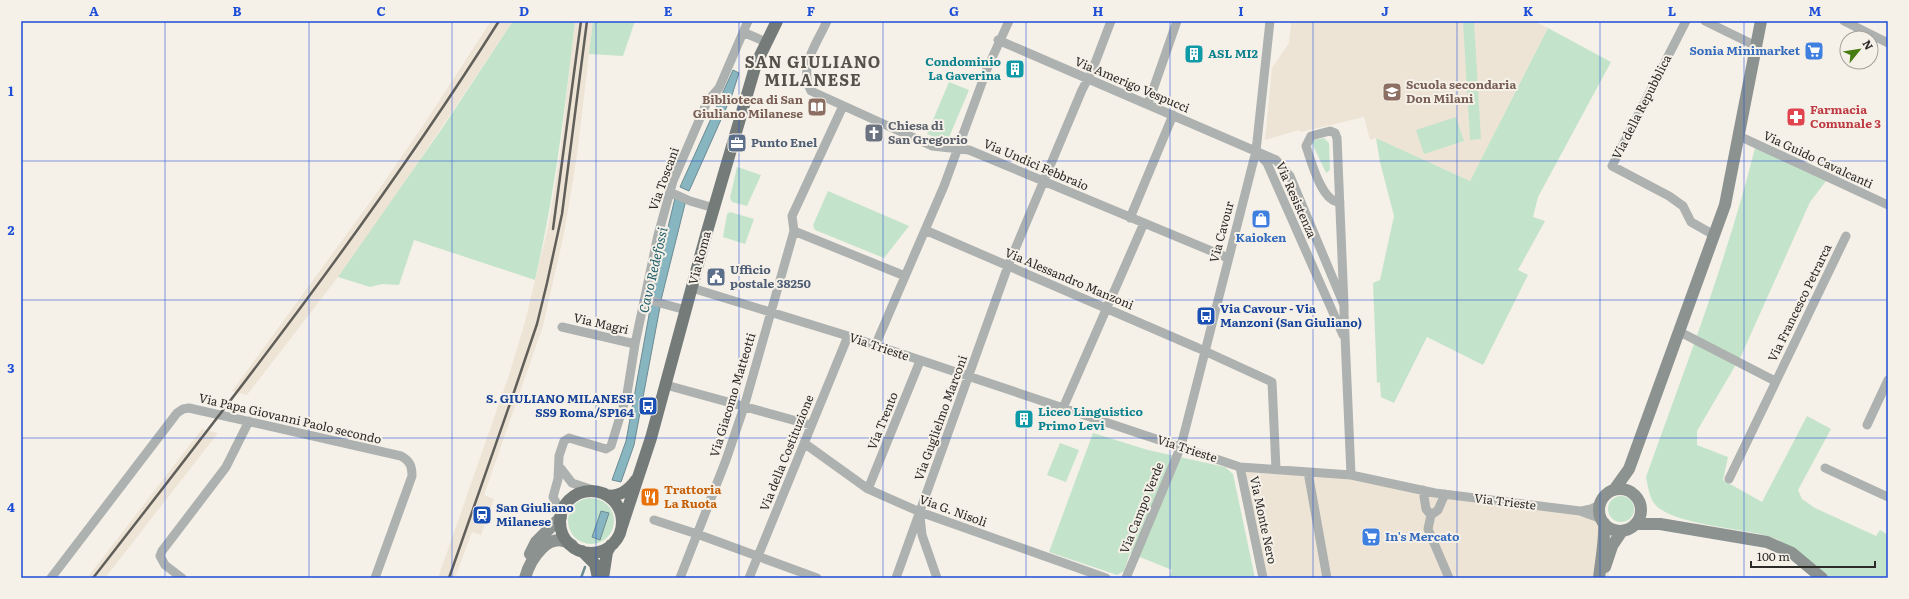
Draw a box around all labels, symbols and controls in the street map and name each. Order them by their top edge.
text: A [89,1,99,20]
text: B [233,1,242,20]
text: C [376,1,386,20]
text: D [519,1,529,20]
text: E [664,1,673,20]
text: F [807,1,815,20]
text: G [949,1,959,20]
text: H [1093,1,1104,20]
text: I [1238,1,1244,20]
text: J [1381,1,1389,20]
text: K [1523,1,1534,20]
text: L [1668,1,1676,20]
text: M [1809,1,1822,20]
north arrow [1839,30,1879,70]
text: N [1859,37,1878,52]
supermarket icon: Sonia Minimarket [1803,40,1825,62]
place label: Sonia Minimarket [1689,41,1801,59]
building icon: ASL MI2 [1183,43,1205,65]
place label: ASL MI2 [1208,44,1258,62]
district label: SAN GIULIANO MILANESE [745,49,881,91]
street label: Via della Repubblica [1607,51,1676,162]
place label: Condominio La Gaverina [925,52,1002,84]
street label: Via Amerigo Vespucci [1072,52,1193,116]
building icon: Condominio La Gaverina [1004,58,1026,80]
place label: Scuola secondaria Don Milani [1406,75,1516,107]
text: 1 [8,81,14,100]
school or university icon: Scuola secondaria Don Milani [1381,81,1403,103]
place label: Biblioteca di San Giuliano Milanese [693,90,804,122]
library icon: Biblioteca di San Giuliano Milanese [806,96,828,118]
place label: Farmacia Comunale 3 [1810,100,1881,132]
pharmacy icon: Farmacia Comunale 3 [1785,106,1807,128]
place label: Chiesa di San Gregorio [888,116,968,148]
church icon: Chiesa di San Gregorio [863,122,885,144]
street label: Via Guido Cavalcanti [1761,126,1876,192]
office icon: Punto Enel [726,132,748,154]
place label: Punto Enel [751,133,818,151]
street label: Via Undici Febbraio [981,134,1092,194]
street label: Via Toscani [643,145,683,213]
street label: Via Resistenza [1272,159,1322,241]
street label: Via Cavour [1204,199,1238,264]
shop icon: Kaioken [1250,208,1272,230]
text: 2 [8,220,15,239]
water label: Cavo Redefossi [633,225,672,315]
street label: Via Roma [683,228,715,287]
place label: Kaioken [1236,228,1287,246]
street label: Via Francesco Petrarca [1763,240,1836,365]
street label: Via Alessandro Manzoni [1002,243,1137,313]
place label: Ufficio postale 38250 [730,260,811,292]
public building icon: Ufficio postale 38250 [705,266,727,288]
place label: Via Cavour - Via Manzoni (San Giuliano) [1220,299,1362,331]
bus stop icon: Via Cavour - Via Manzoni (San Giuliano) [1195,305,1217,327]
street label: Via Magri [572,308,631,338]
street label: Via Trieste [847,327,912,365]
street label: Via Giacomo Matteotti [705,330,760,459]
street label: Via Guglielmo Marconi [909,352,971,483]
text: 3 [7,358,15,377]
street label: Via Papa Giovanni Paolo secondo [197,388,383,448]
place label: S. GIULIANO MILANESE SS9 Roma/SP164 [486,389,635,421]
street label: Via Trento [862,389,902,452]
street label: Via della Costituzione [755,392,818,513]
bus stop icon: S. GIULIANO MILANESE SS9 Roma/SP164 [637,395,659,417]
place label: Liceo Linguistico Primo Levi [1038,402,1144,434]
building icon: Liceo Linguistico Primo Levi [1013,408,1035,430]
street label: Via Trieste [1155,430,1220,466]
street label: Via Campo Verde [1115,459,1168,556]
street label: Via Monte Nero [1246,474,1282,565]
place label: Trattoria La Ruota [664,480,721,512]
restaurant icon: Trattoria La Ruota [639,486,661,508]
street label: Via Trieste [1473,488,1537,514]
street label: Via G. Nisoli [917,489,990,531]
text: 4 [7,497,15,516]
place label: San Giuliano Milanese [496,498,574,530]
station icon: San Giuliano Milanese [471,504,493,526]
supermarket icon: In's Mercato [1360,526,1382,548]
place label: In's Mercato [1385,527,1460,545]
scale bar [1751,543,1875,569]
text: 100 m [1757,547,1790,565]

